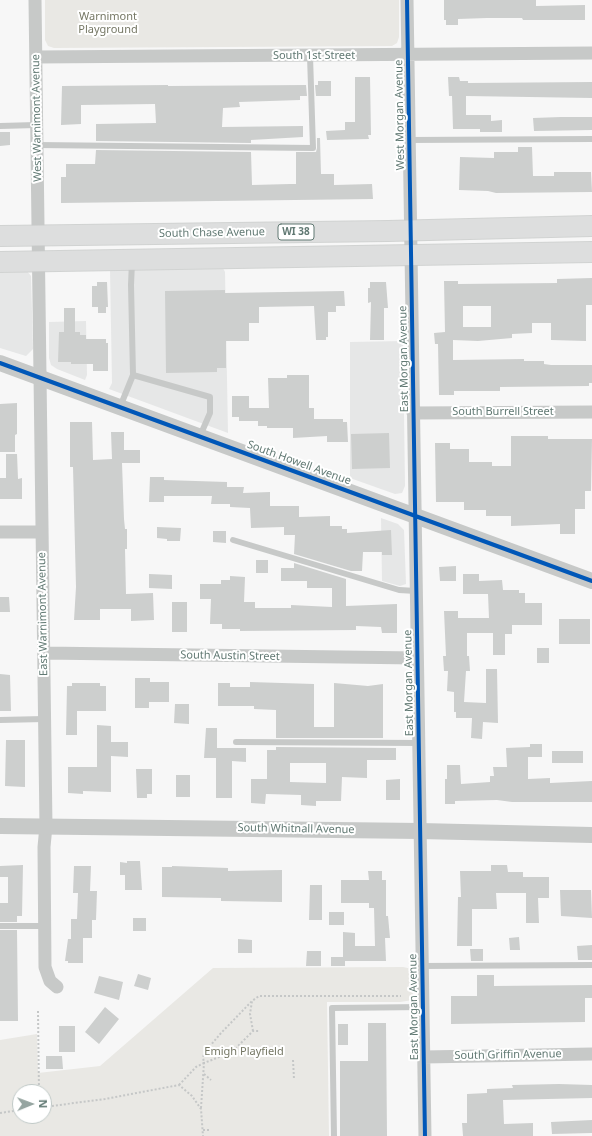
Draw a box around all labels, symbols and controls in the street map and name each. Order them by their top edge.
park label: Warnimont Playground [78,10,138,36]
street label: South 1st Street [273,49,355,63]
street label: West Warnimont Avenue [29,54,45,182]
street label: West Morgan Avenue [392,60,408,170]
road number: WI 38 [278,224,314,240]
street label: South Chase Avenue [159,225,265,241]
street label: East Morgan Avenue [396,306,412,412]
street label: South Burrell Street [452,405,554,419]
street label: South Howell Avenue [245,438,353,488]
street label: East Warnimont Avenue [35,552,51,676]
street label: East Morgan Avenue [401,630,417,736]
street label: South Austin Street [180,649,280,663]
street label: South Whitnall Avenue [237,821,355,837]
street label: East Morgan Avenue [406,954,422,1060]
park label: Emigh Playfield [204,1045,284,1059]
street label: South Griffin Avenue [454,1047,562,1063]
north arrow [12,1084,52,1124]
text: N [36,1099,51,1108]

